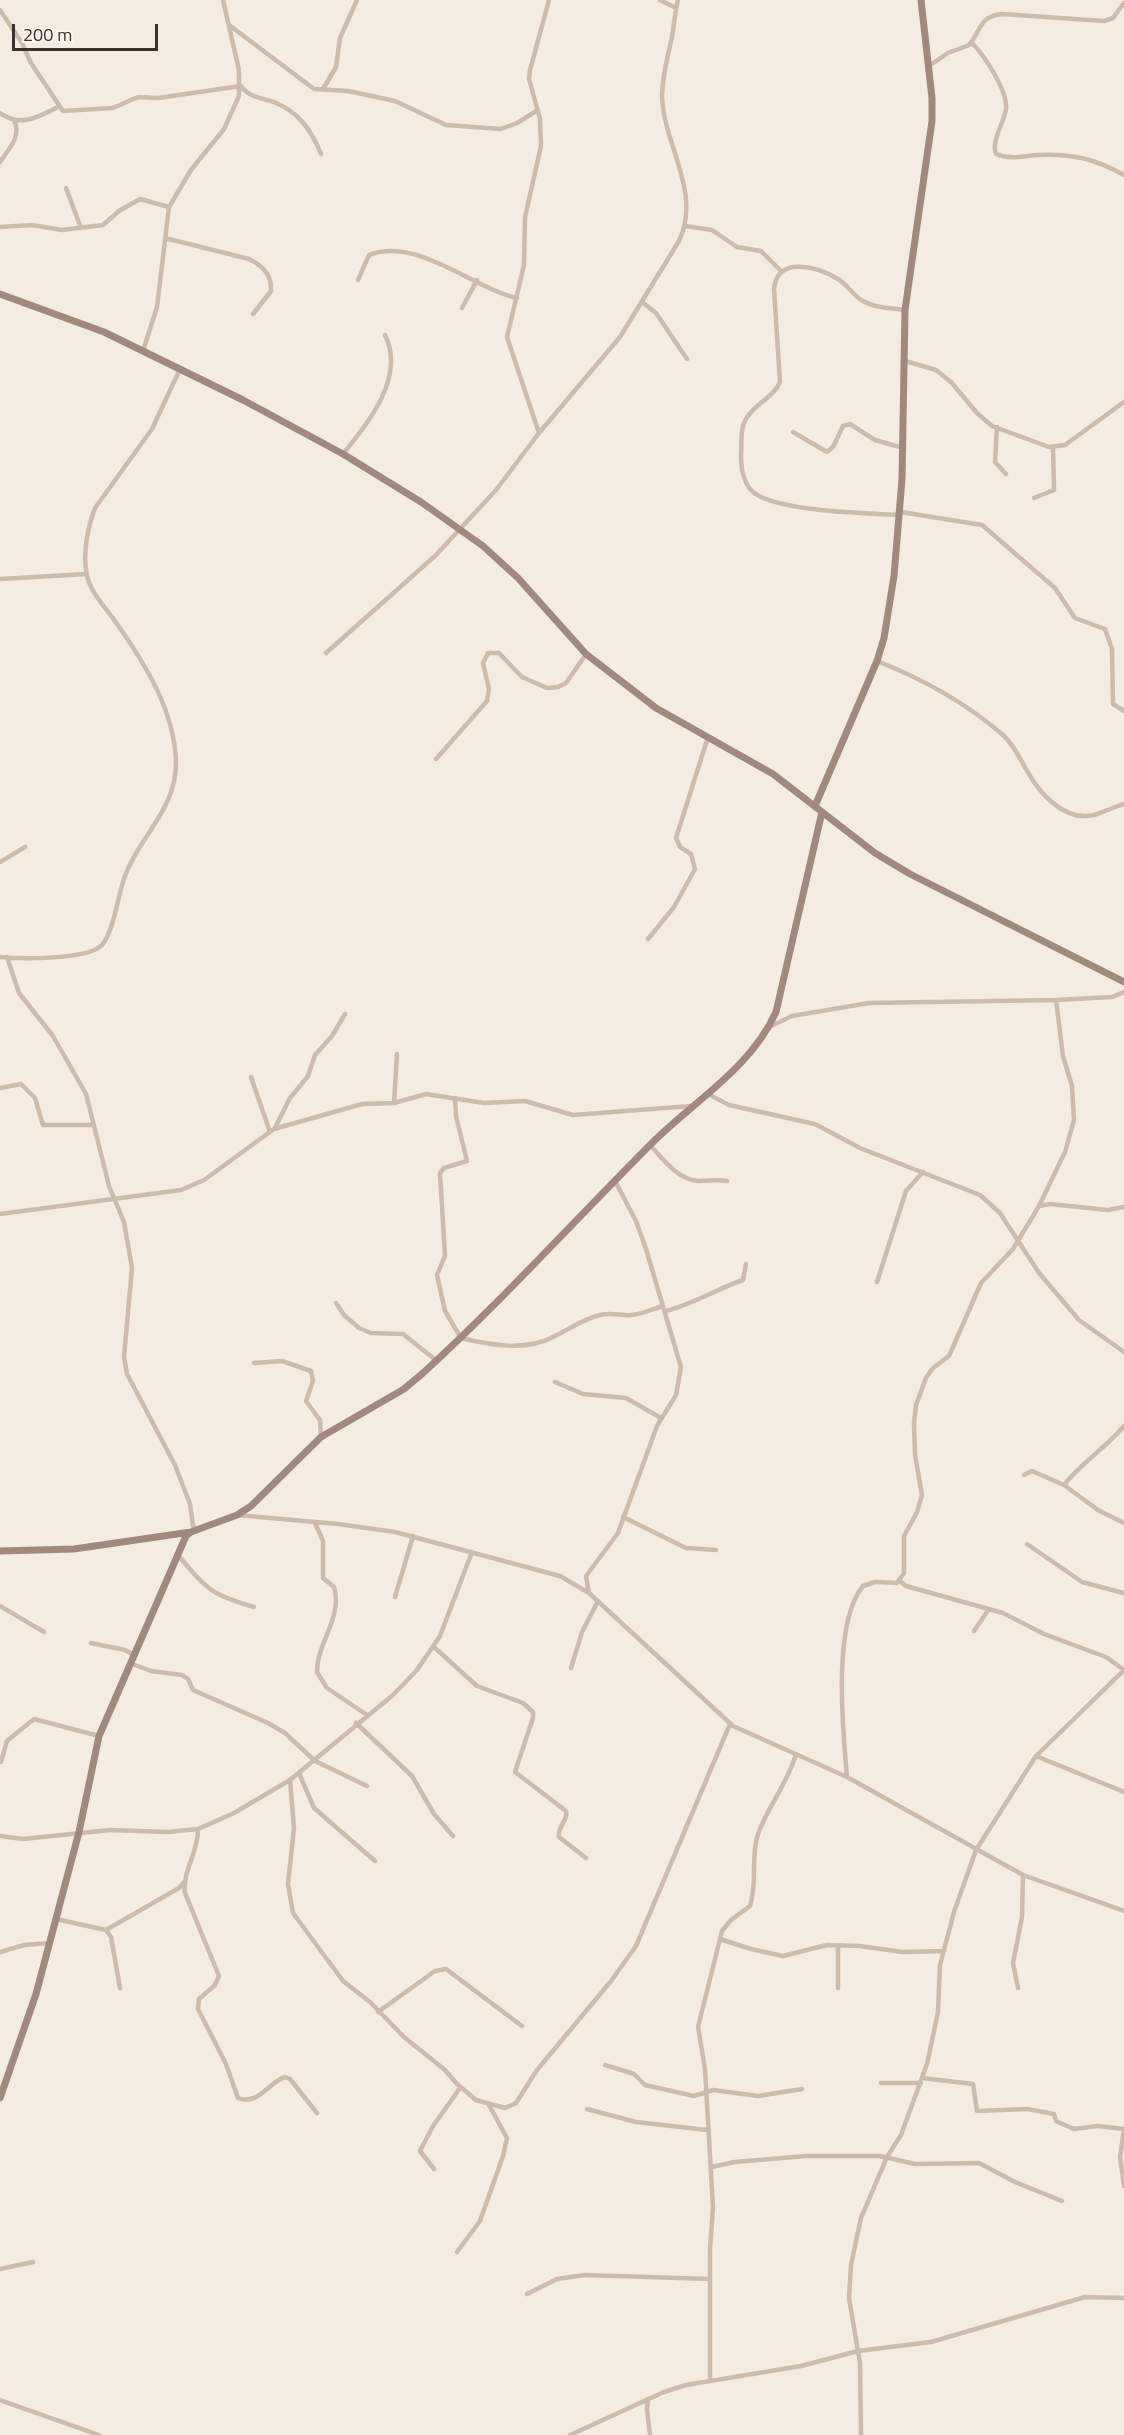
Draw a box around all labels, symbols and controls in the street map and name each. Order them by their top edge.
scale bar [15,12,160,50]
text: 200 m [23,21,72,48]

